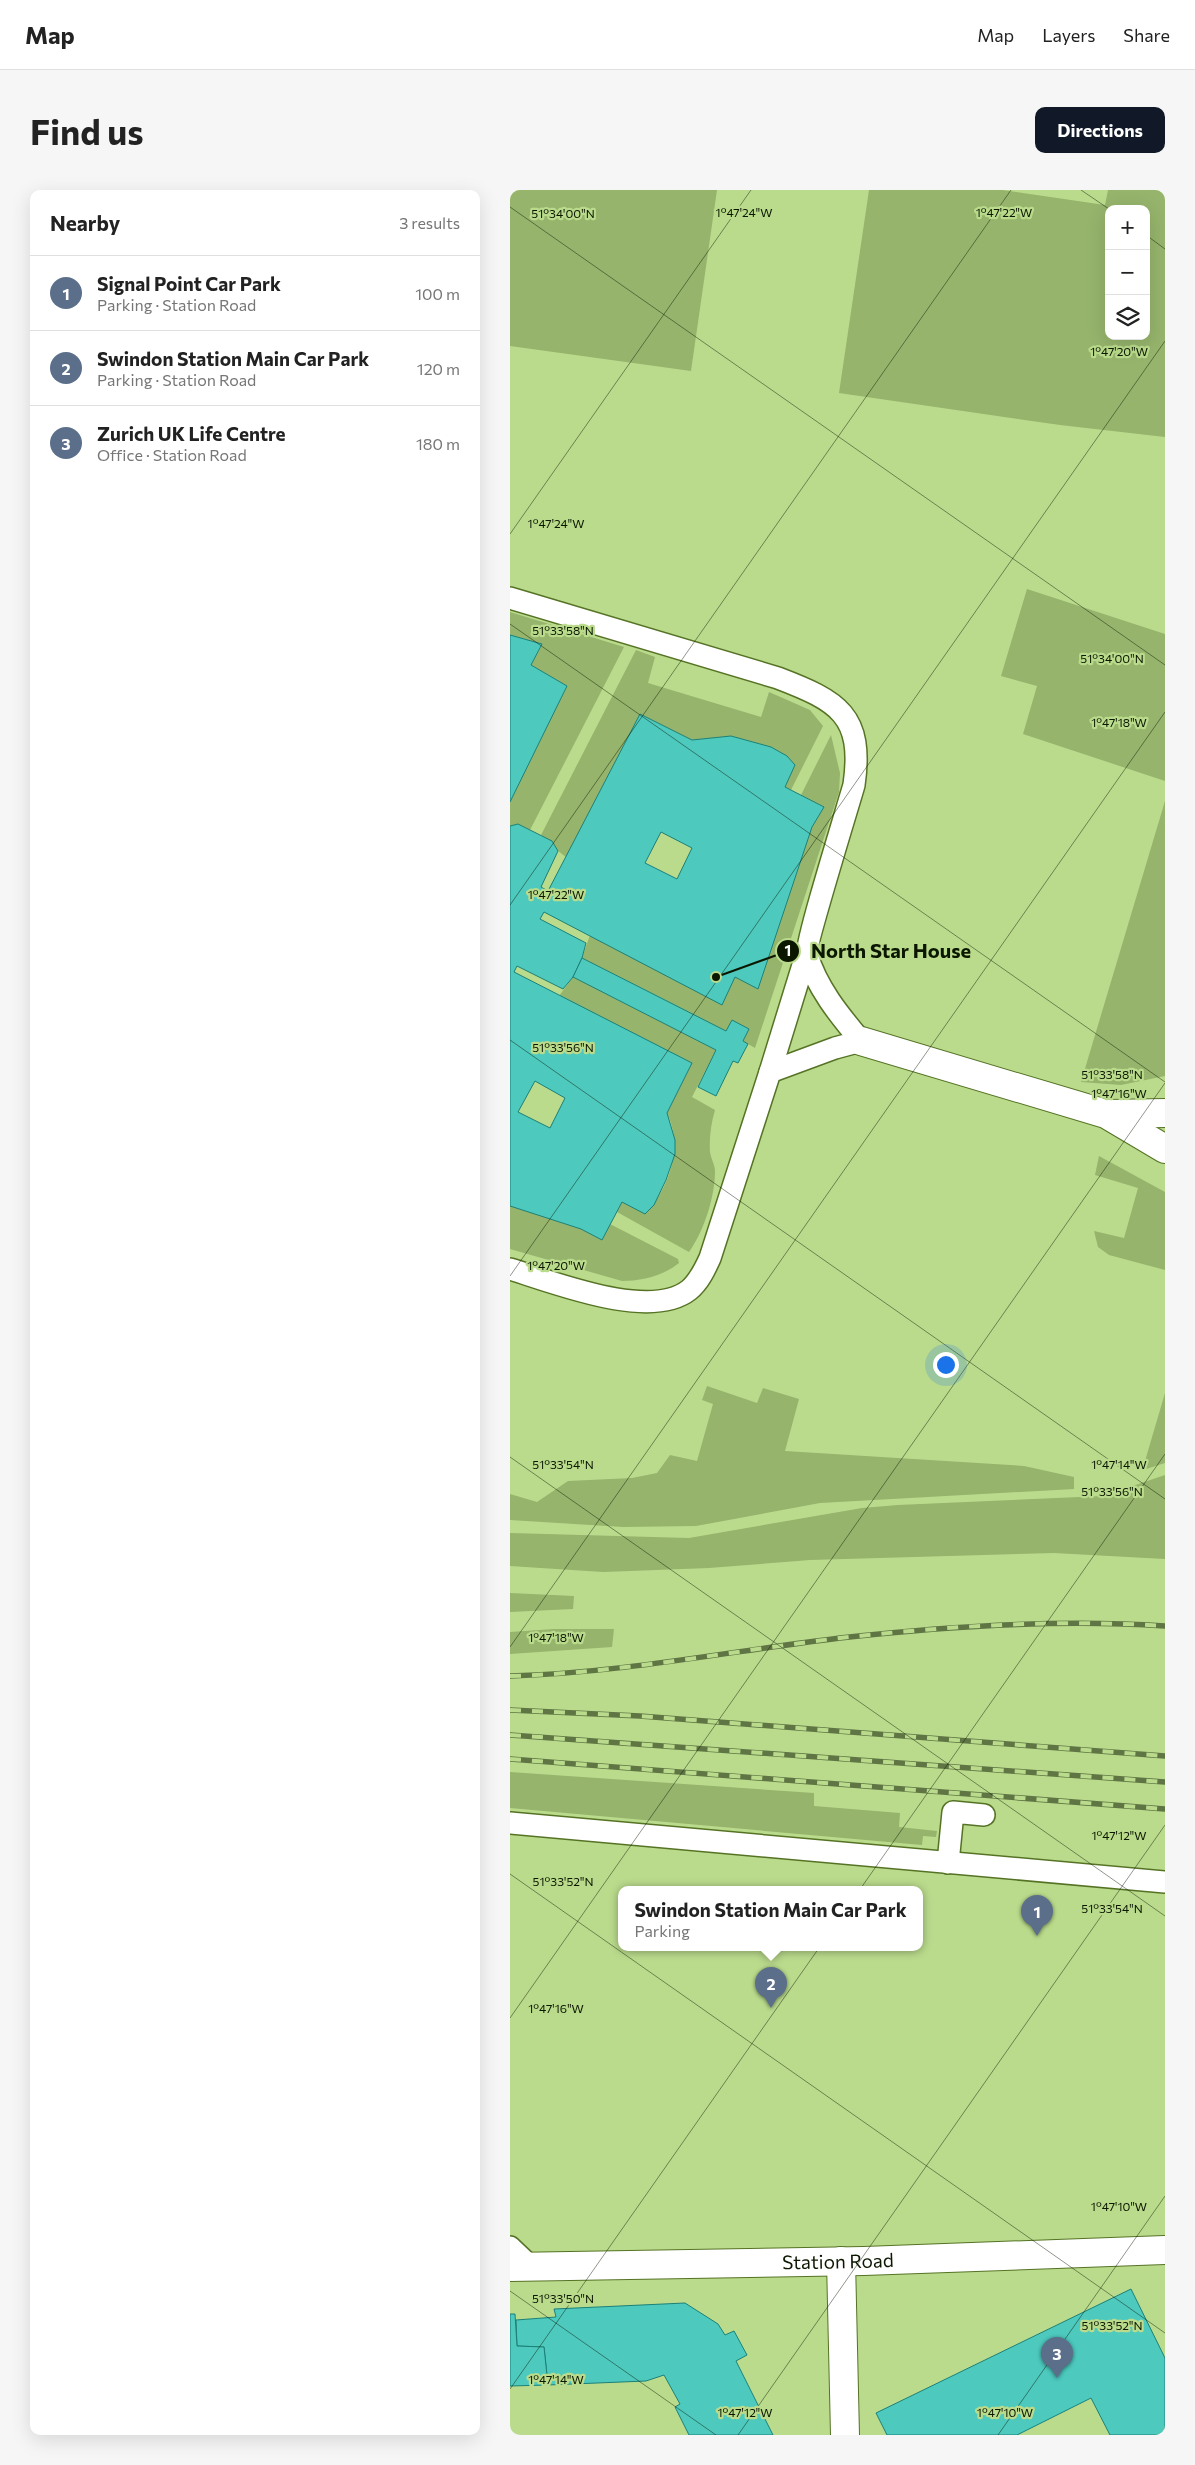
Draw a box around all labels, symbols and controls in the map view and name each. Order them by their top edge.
text: Map [25,20,75,49]
text: Map [977,24,1014,46]
text: Layers [1042,24,1095,46]
text: Share [1123,24,1170,46]
button: Directions [1035,107,1165,153]
text: Find us [30,109,144,152]
text: 1°47'24"W [716,205,772,219]
text: 1°47'22"W [976,205,1032,219]
map controls [1105,205,1150,340]
button: + [1105,205,1150,250]
text: 51°34'00"N [531,206,595,220]
text: Nearby [50,210,120,235]
text: 3 results [399,213,460,232]
button: − [1105,250,1150,295]
text: Signal Point Car Park [97,272,281,295]
text: 1 [62,284,70,303]
text: 100 m [415,284,460,303]
text: Parking · Station Road [97,295,256,314]
button: layers [1105,295,1150,340]
text: 1°47'20"W [1090,344,1148,358]
text: Swindon Station Main Car Park [97,347,369,370]
text: 2 [61,359,71,378]
text: 120 m [417,359,460,378]
text: Parking · Station Road [97,370,256,389]
text: Zurich UK Life Centre [97,422,286,445]
text: 3 [61,434,71,453]
text: 180 m [416,434,460,453]
text: Office · Station Road [97,445,247,464]
text: 1°47'24"W [528,516,584,530]
text: 51°33'58"N [532,623,594,637]
text: 51°34'00"N [1080,651,1144,665]
text: 1°47'18"W [1091,715,1147,729]
text: 1°47'22"W [528,887,584,901]
callout: North Star House [775,933,981,968]
text: North Star House [811,938,971,962]
text: 1 [785,941,791,959]
text: 51°33'56"N [532,1040,594,1054]
text: 51°33'58"N [1081,1067,1143,1081]
text: 1°47'16"W [1091,1086,1147,1100]
text: 1°47'20"W [527,1258,585,1272]
your location [933,1352,959,1378]
text: 51°33'54"N [532,1457,594,1471]
text: 1°47'14"W [1091,1457,1147,1471]
text: 51°33'56"N [1081,1484,1143,1498]
text: 1°47'18"W [528,1630,584,1644]
text: 1°47'12"W [1091,1828,1147,1842]
text: 51°33'52"N [533,1874,593,1888]
popup [618,1886,923,1951]
pin: 1 [1021,1895,1053,1936]
text: Swindon Station Main Car Park [634,1898,907,1921]
text: 51°33'54"N [1081,1901,1143,1915]
text: Parking [634,1921,690,1940]
pin: 2 [755,1967,787,2008]
text: 1°47'16"W [528,2001,584,2015]
text: 1°47'10"W [1091,2199,1147,2213]
street label: Station Road [782,2248,894,2273]
text: 51°33'50"N [532,2291,594,2305]
text: 51°33'52"N [1082,2318,1142,2332]
pin: 3 [1041,2337,1073,2378]
text: 1°47'14"W [528,2372,584,2386]
text: 1°47'12"W [717,2405,773,2419]
text: 1°47'10"W [977,2405,1033,2419]

